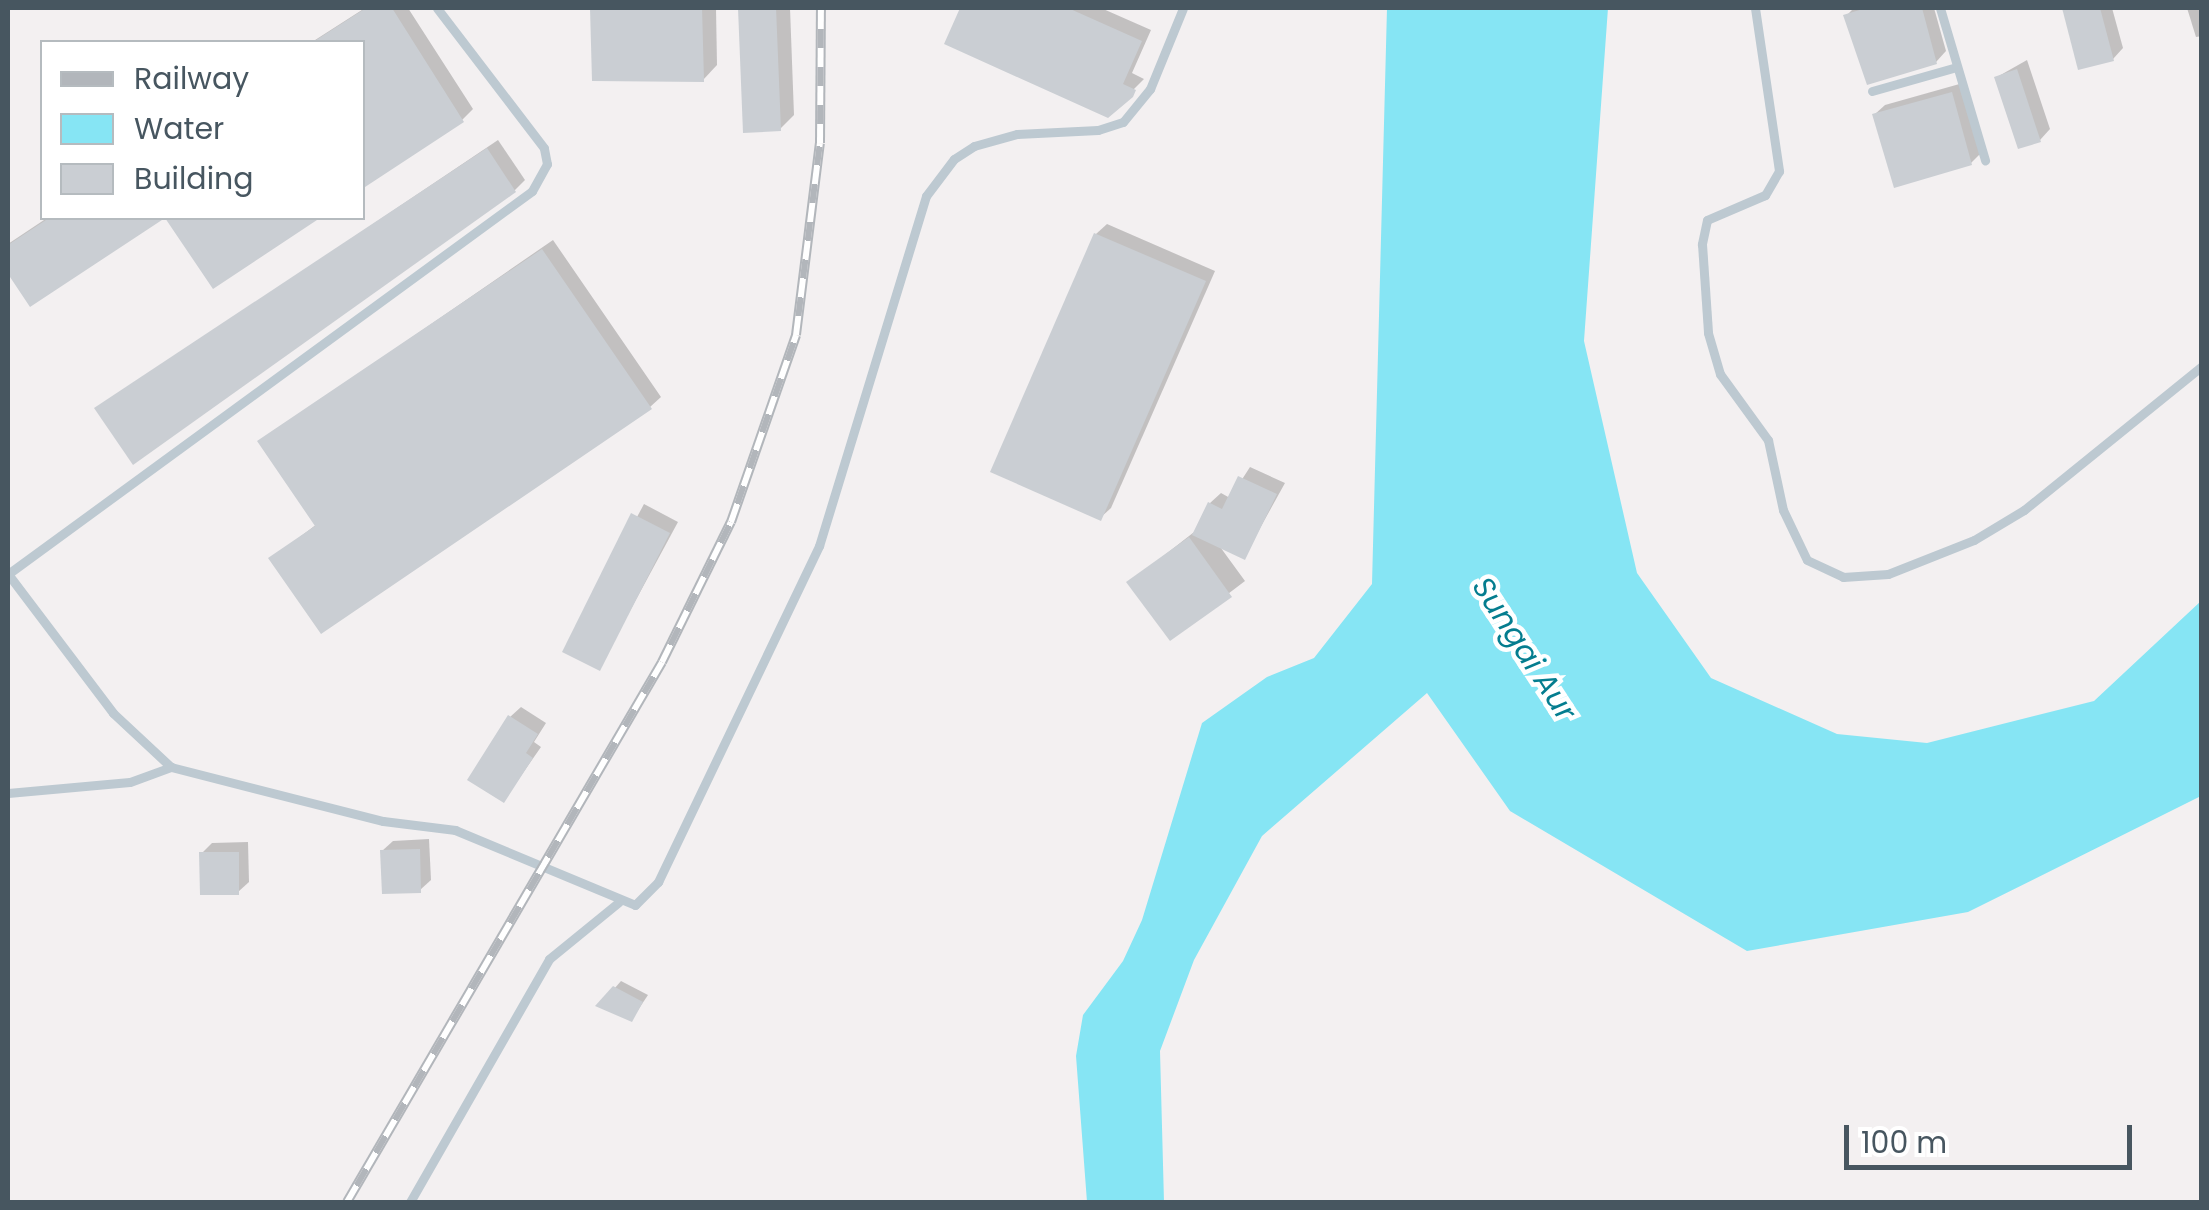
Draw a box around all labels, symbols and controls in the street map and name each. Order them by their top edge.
legend [40,40,365,220]
text: Railway [134,57,249,100]
text: Water [134,107,224,150]
text: Building [134,157,254,200]
water label: Sungai Aur [1464,571,1584,727]
scale bar [1849,1105,2136,1167]
text: 100 m [1861,1121,1947,1164]

